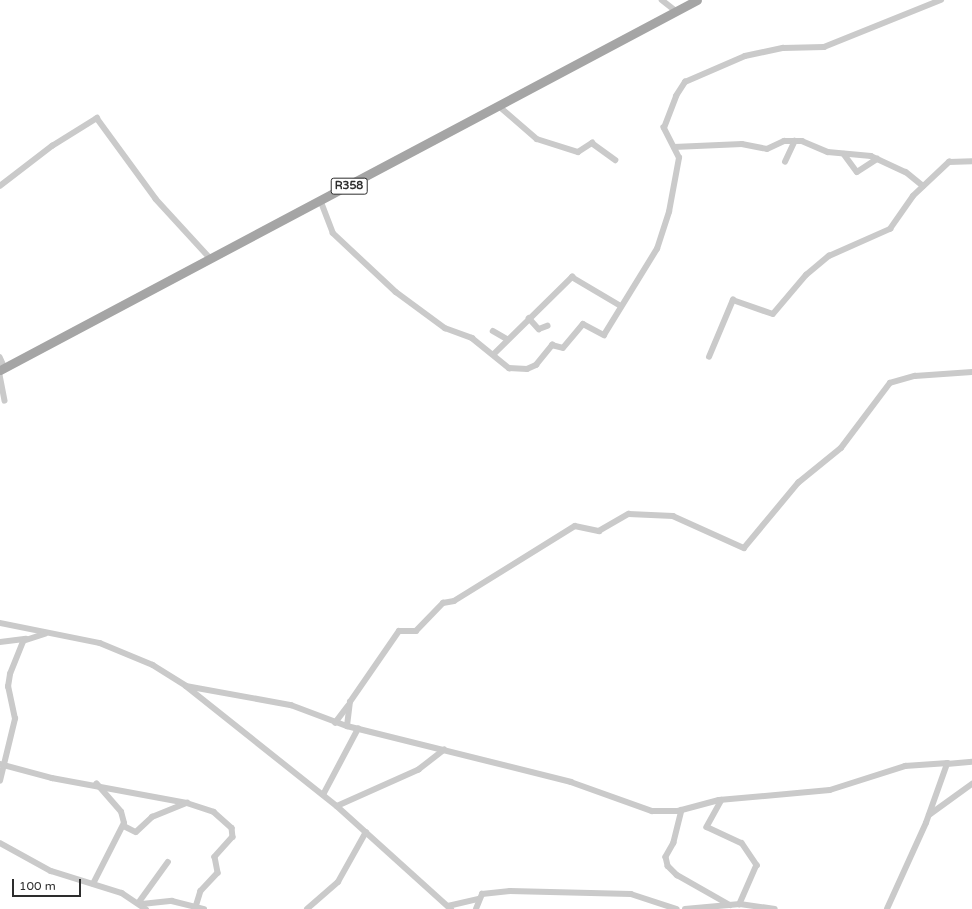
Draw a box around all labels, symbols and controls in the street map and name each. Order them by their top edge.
road number: R358 [330,177,368,195]
scale bar [14,871,83,897]
text: 100 m [19,879,56,893]

